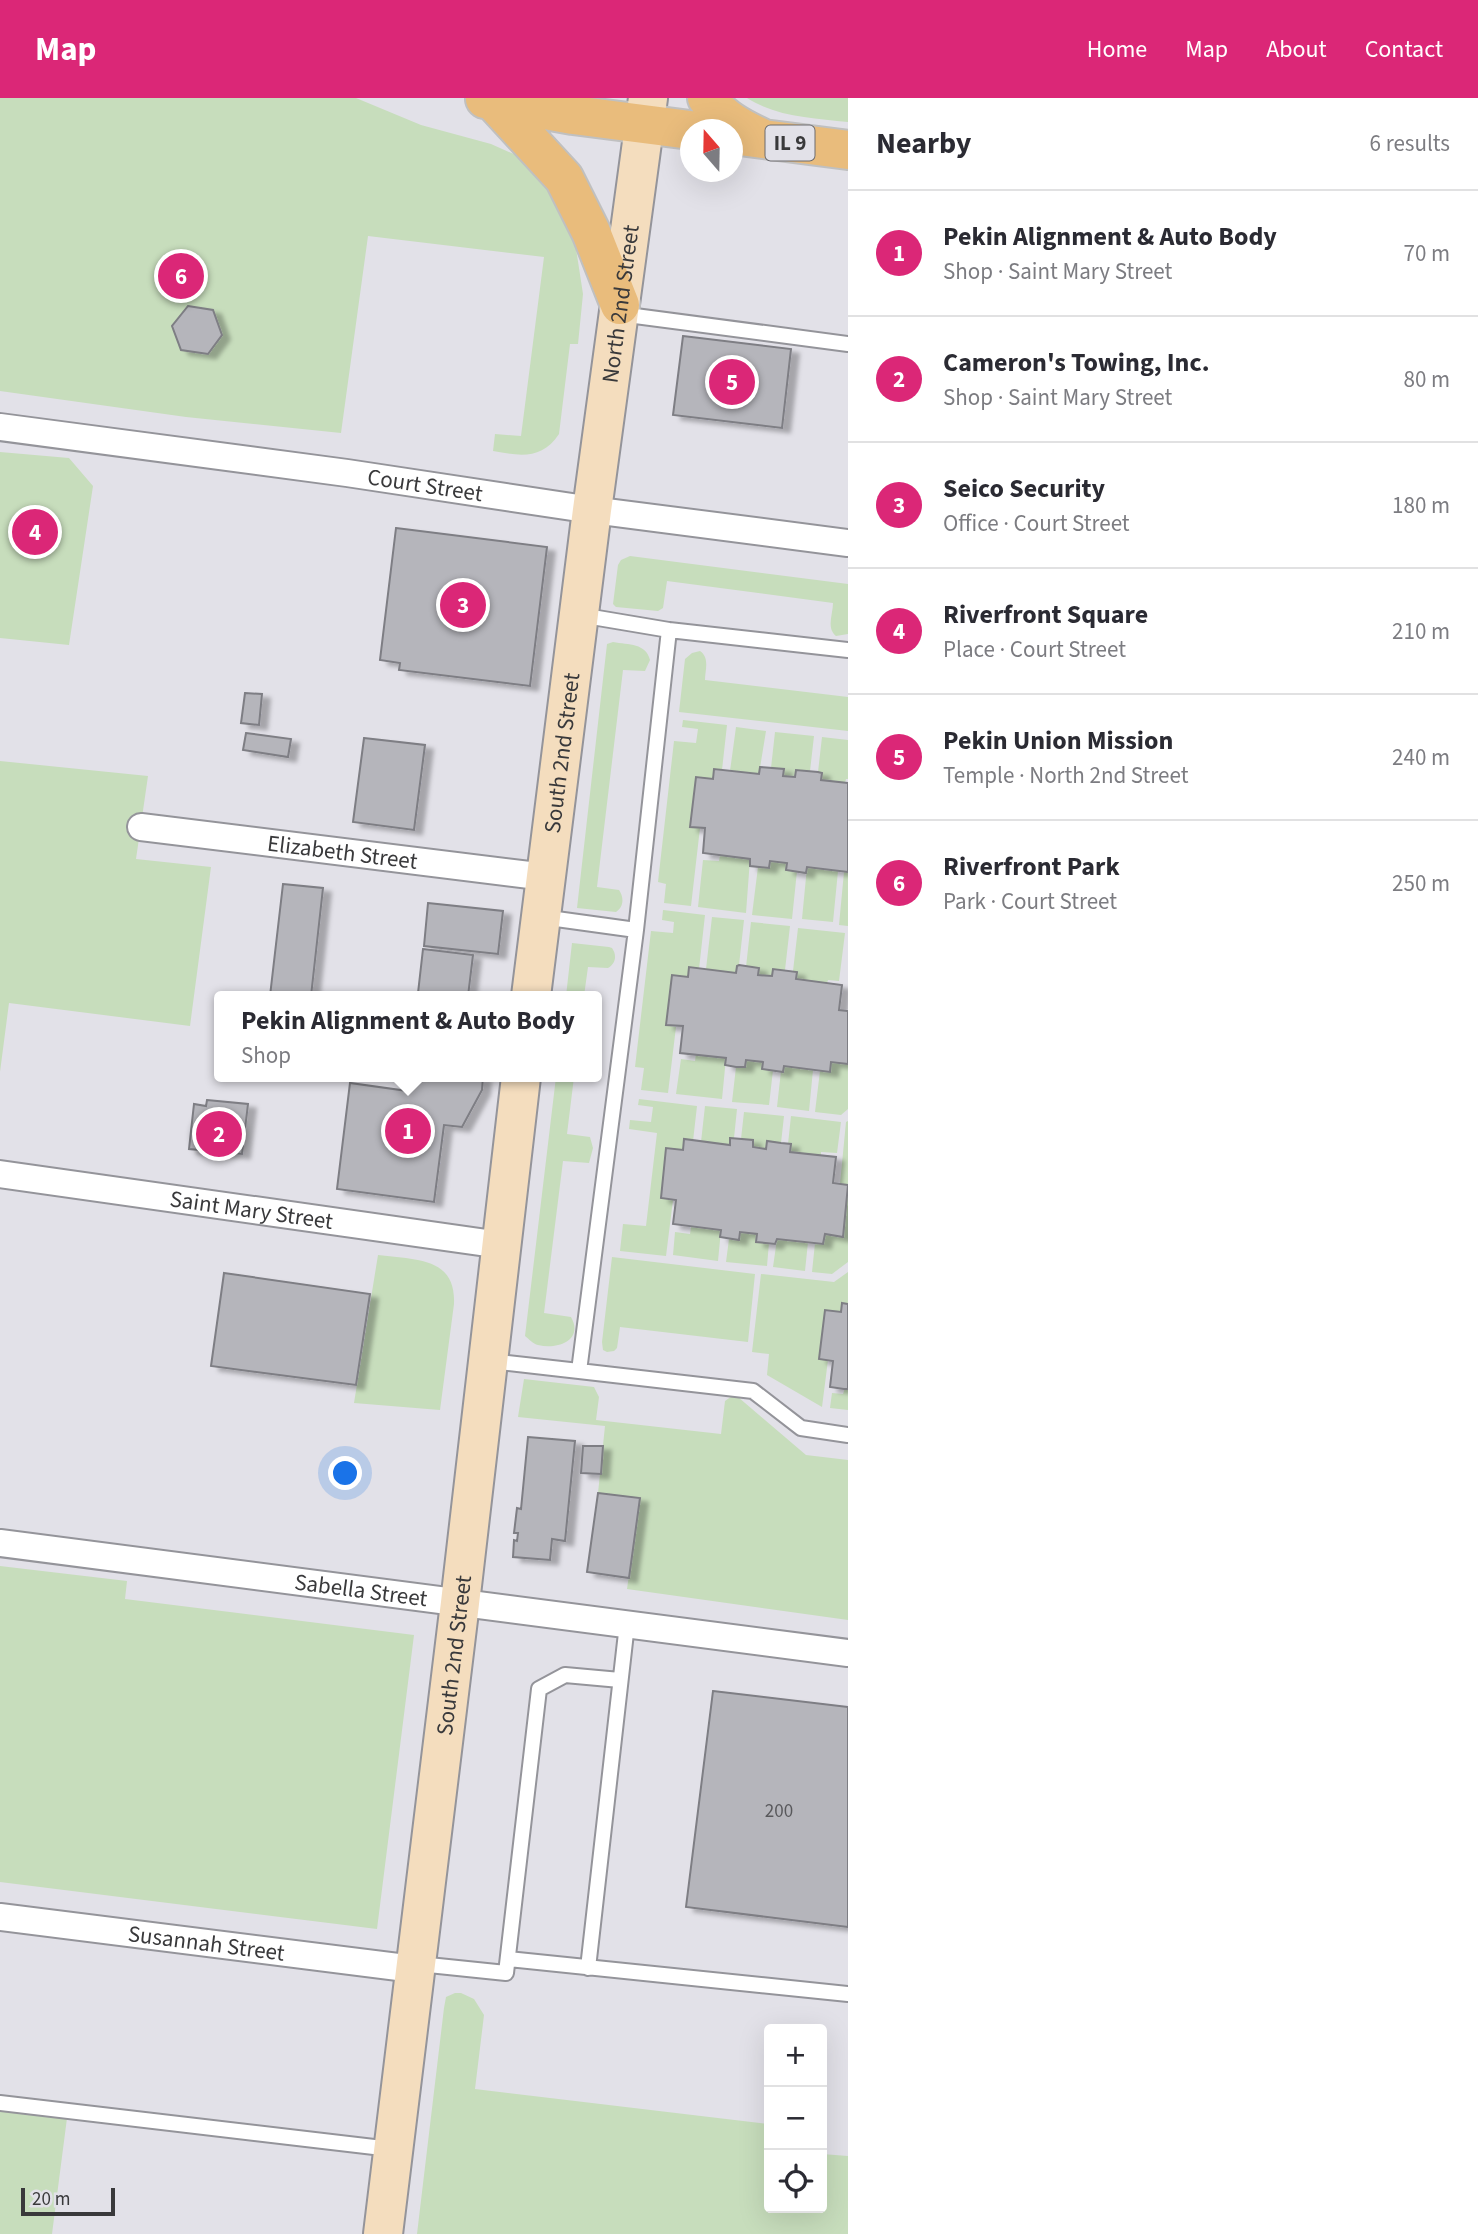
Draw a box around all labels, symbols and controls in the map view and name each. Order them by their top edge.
text: Map [35,26,96,73]
text: Home [1087,32,1147,67]
text: Map [1185,32,1228,67]
text: About [1266,32,1327,67]
text: Contact [1365,32,1443,67]
north arrow [680,119,743,182]
text: Nearby [876,122,971,165]
road number: IL 9 [766,126,814,160]
text: 6 results [1370,127,1450,160]
text: Pekin Alignment & Auto Body [943,218,1277,255]
street label: North 2nd Street [593,222,648,385]
text: 1 [893,237,905,270]
text: 70 m [1403,237,1450,270]
pin: 6 [158,250,204,302]
text: Shop · Saint Mary Street [943,255,1172,288]
text: Cameron's Towing, Inc. [943,344,1209,381]
pin: 5 [709,356,755,408]
text: 2 [893,363,905,396]
text: 80 m [1403,363,1450,396]
text: Shop · Saint Mary Street [943,381,1172,414]
street label: Court Street [365,460,485,510]
text: Seico Security [943,470,1105,507]
text: 3 [893,489,905,522]
text: 180 m [1392,489,1450,522]
pin: 4 [12,506,58,558]
text: Office · Court Street [943,507,1130,540]
pin: 3 [440,579,486,631]
text: Riverfront Square [943,596,1148,633]
text: 4 [893,615,905,648]
text: 210 m [1392,615,1450,648]
text: Place · Court Street [943,633,1126,666]
street label: South 2nd Street [536,671,588,835]
text: Pekin Union Mission [943,722,1173,759]
text: 5 [893,741,905,774]
text: 240 m [1392,741,1450,774]
text: Temple · North 2nd Street [943,759,1188,792]
street label: Elizabeth Street [265,827,420,878]
text: Riverfront Park [943,848,1120,885]
text: 6 [893,867,905,900]
text: 250 m [1392,867,1450,900]
text: Park · Court Street [943,885,1117,918]
popup [214,991,602,1082]
text: Pekin Alignment & Auto Body [241,1002,575,1039]
text: Shop [241,1039,291,1072]
pin: 1 [385,1105,431,1157]
pin: 2 [196,1108,242,1160]
street label: Saint Mary Street [168,1182,335,1238]
your location [328,1456,362,1490]
street label: Sabella Street [293,1565,430,1615]
street label: South 2nd Street [428,1573,480,1737]
house number: 200 [765,1798,793,1825]
street label: Susannah Street [126,1917,287,1970]
map controls [764,2024,827,2213]
button: + [764,2024,827,2087]
button: − [764,2087,827,2150]
button: locate [764,2150,827,2213]
scale bar [21,2185,116,2217]
text: 20 m [32,2186,70,2213]

